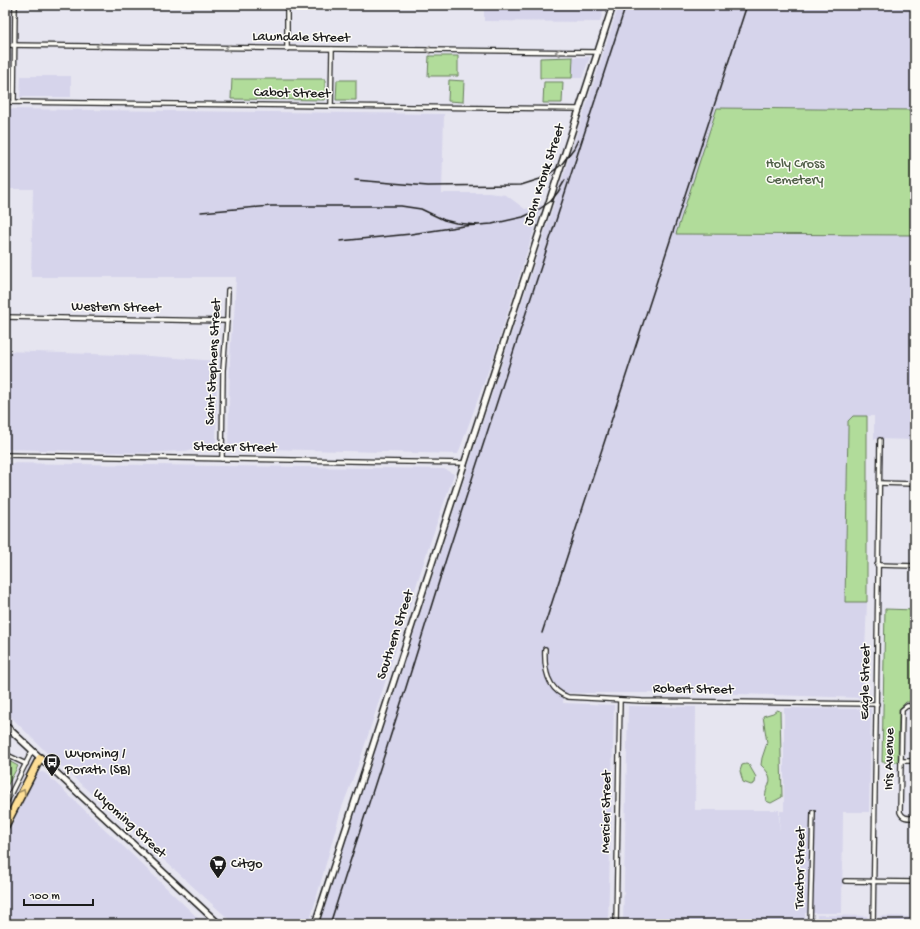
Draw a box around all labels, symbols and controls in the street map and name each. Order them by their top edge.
street label: Lawndale Street [252,29,351,47]
one-way arrow [96,42,102,50]
one-way arrow [225,44,231,52]
one-way arrow [425,46,431,54]
one-way arrow [555,48,561,56]
street label: Cabot Street [254,85,332,103]
street label: John Kronk Street [521,121,570,228]
park label: Holy Cross Cemetery [766,156,825,189]
street label: Saint Stephens Street [202,297,226,426]
street label: Western Street [71,299,162,317]
street label: Stecker Street [193,439,278,457]
street label: Southern Street [374,587,419,682]
street label: Eagle Street [857,643,875,720]
street label: Robert Street [653,681,735,699]
street label: Iris Avenue [881,727,899,790]
place label: Wyoming / Porath (SB) [64,746,131,779]
bus stop icon: Wyoming / Porath (SB) [42,752,62,777]
street label: Mercier Street [598,769,616,853]
street label: Wyoming Street [89,786,170,863]
one-way arrow [18,789,26,796]
street label: Tractor Street [792,826,810,910]
supermarket icon: Citgo [208,854,228,879]
place label: Citgo [231,856,263,873]
scale bar [24,881,93,907]
text: 100 m [29,890,60,904]

